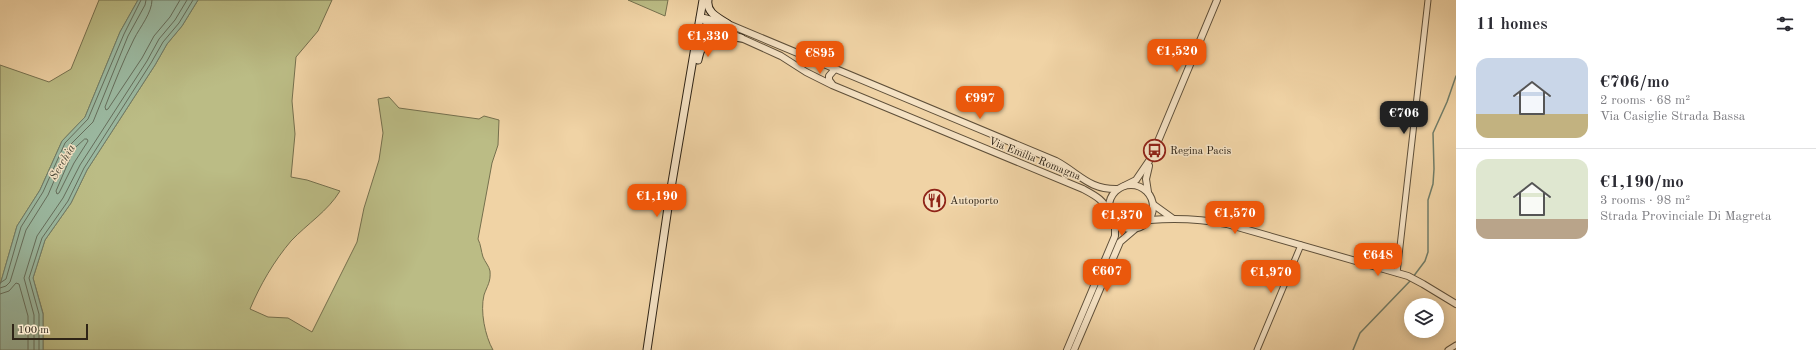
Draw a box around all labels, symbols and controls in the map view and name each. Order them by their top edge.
icon: filters [1774,13,1796,35]
text: 11 homes [1476,16,1548,33]
pin: €1,330 [675,24,741,58]
text: €1,330 [687,30,729,43]
pin: €1,520 [1144,39,1210,73]
pin: €895 [796,41,844,75]
text: €1,520 [1156,45,1198,58]
text: €895 [805,47,835,60]
icon: home [1508,74,1556,122]
text: €706/mo [1600,74,1669,91]
pin: €997 [956,86,1004,120]
text: €997 [965,92,995,105]
text: 2 rooms · 68 m² [1600,94,1690,107]
pin: €706 [1380,101,1428,135]
text: €706 [1389,107,1419,120]
text: Via Casiglie Strada Bassa [1600,110,1745,123]
street label: Via Emilia Romagna [987,136,1082,183]
bus stop icon: Regina Pacis [1141,137,1167,163]
water label: Secchia [48,142,78,182]
place label: Regina Pacis [1170,146,1231,157]
text: €1,190/mo [1600,174,1684,191]
icon: home [1508,175,1556,223]
pin: €1,190 [624,184,690,218]
restaurant icon: Autoporto [921,187,947,213]
text: €1,190 [636,190,678,203]
text: 3 rooms · 98 m² [1600,194,1690,207]
place label: Autoporto [950,196,999,207]
pin: €1,570 [1202,201,1268,235]
pin: €1,370 [1089,203,1155,237]
text: €1,570 [1214,207,1256,220]
text: €1,370 [1101,209,1143,222]
text: Strada Provinciale Di Magreta [1600,210,1771,223]
pin: €648 [1354,243,1402,277]
text: €648 [1363,249,1393,262]
pin: €607 [1083,259,1131,293]
pin: €1,970 [1238,260,1304,294]
text: €607 [1092,265,1122,278]
text: €1,970 [1250,266,1292,279]
map controls [1404,298,1444,338]
button: layers [1404,298,1444,338]
scale bar [12,322,88,341]
text: 100 m [18,325,49,336]

